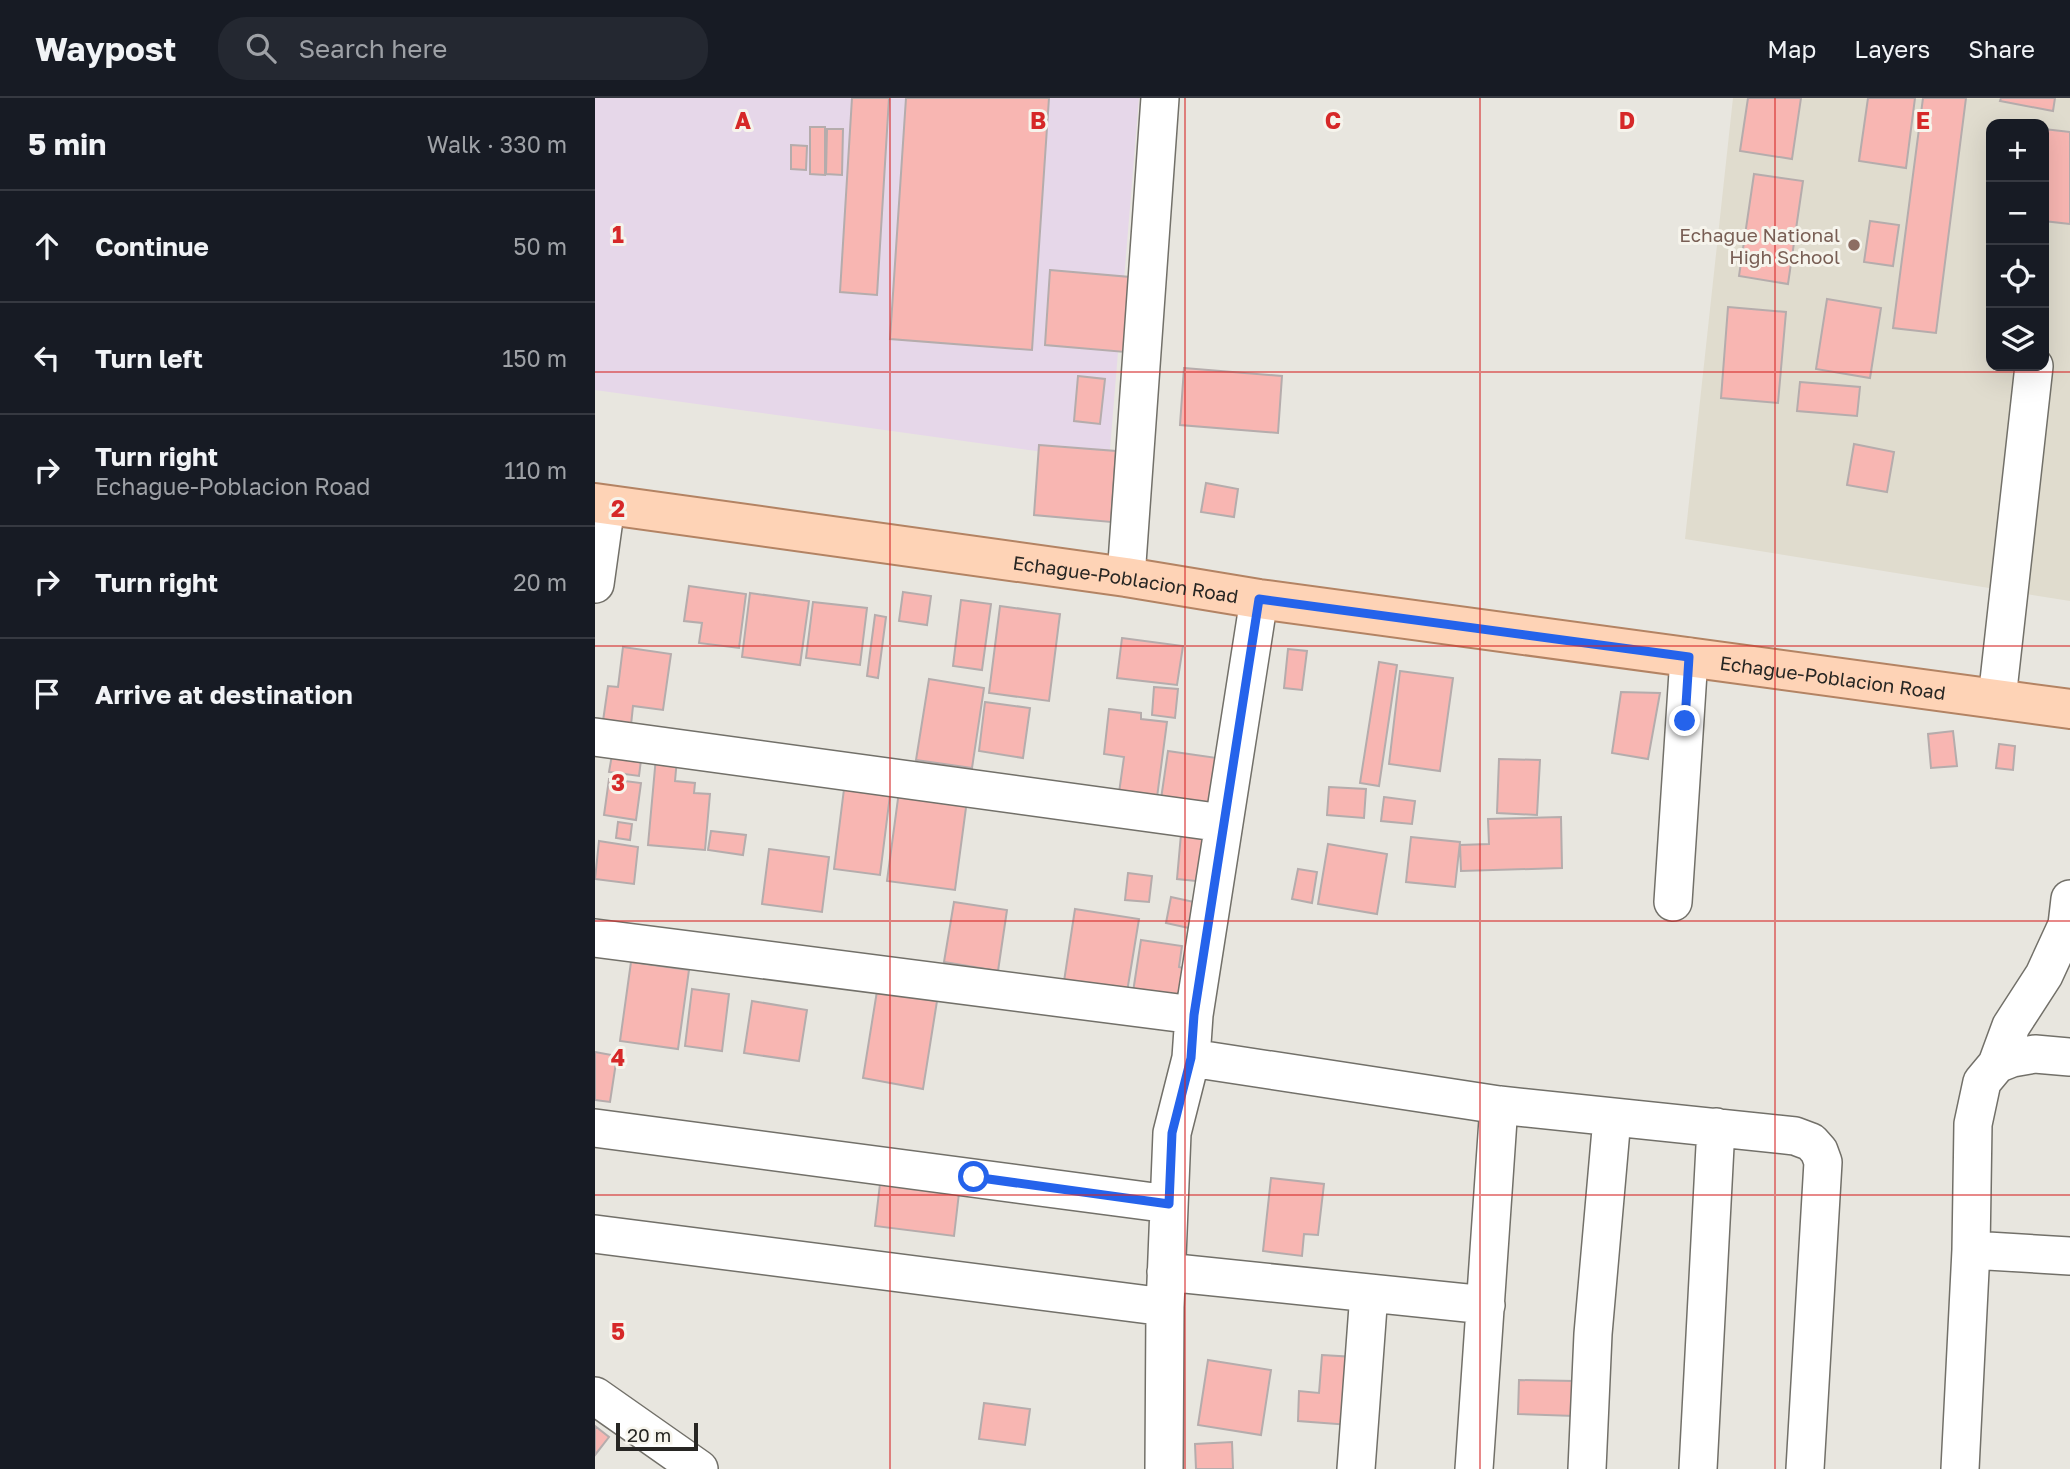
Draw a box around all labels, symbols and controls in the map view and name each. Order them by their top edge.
search box [218,17,708,80]
text: Waypost [35,29,176,68]
icon: search [242,29,280,67]
text: Search here [298,33,447,64]
text: Map [1767,34,1816,63]
text: Layers [1854,34,1930,63]
text: Share [1968,34,2035,63]
text: A [735,106,752,134]
text: B [1030,106,1046,134]
text: C [1325,106,1341,134]
text: D [1619,106,1635,134]
text: E [1916,106,1930,134]
map controls [1986,119,2049,371]
button: + [1986,119,2049,182]
text: 5 min [28,126,106,162]
text: Walk · 330 m [427,130,567,158]
button: − [1986,182,2049,245]
text: 1 [612,220,624,248]
place label: Echague National High School [1679,223,1840,268]
icon: ahead [28,227,66,265]
text: Continue [95,231,209,262]
text: 50 m [513,232,567,260]
marker: Echague National High School [1846,237,1862,253]
button: locate [1986,245,2049,308]
button: layers [1986,308,2049,371]
icon: left [28,339,66,377]
text: Turn left [95,343,203,374]
text: 150 m [502,344,567,372]
text: Turn right [95,441,218,472]
icon: right [28,451,66,489]
text: 110 m [504,456,567,484]
text: Echague-Poblacion Road [95,472,371,500]
text: 2 [611,494,625,522]
street label: Echague-Poblacion Road [1011,550,1240,607]
icon: right [28,563,66,601]
text: Turn right [95,567,218,598]
text: 20 m [513,568,567,596]
street label: Echague-Poblacion Road [1718,650,1947,704]
icon: arrive [28,675,66,713]
text: Arrive at destination [95,679,353,710]
route end [1669,705,1700,736]
text: 3 [611,768,625,796]
text: 4 [611,1043,625,1071]
route start [958,1161,989,1192]
text: 5 [611,1317,625,1345]
scale bar [616,1420,698,1452]
text: 20 m [627,1423,671,1446]

